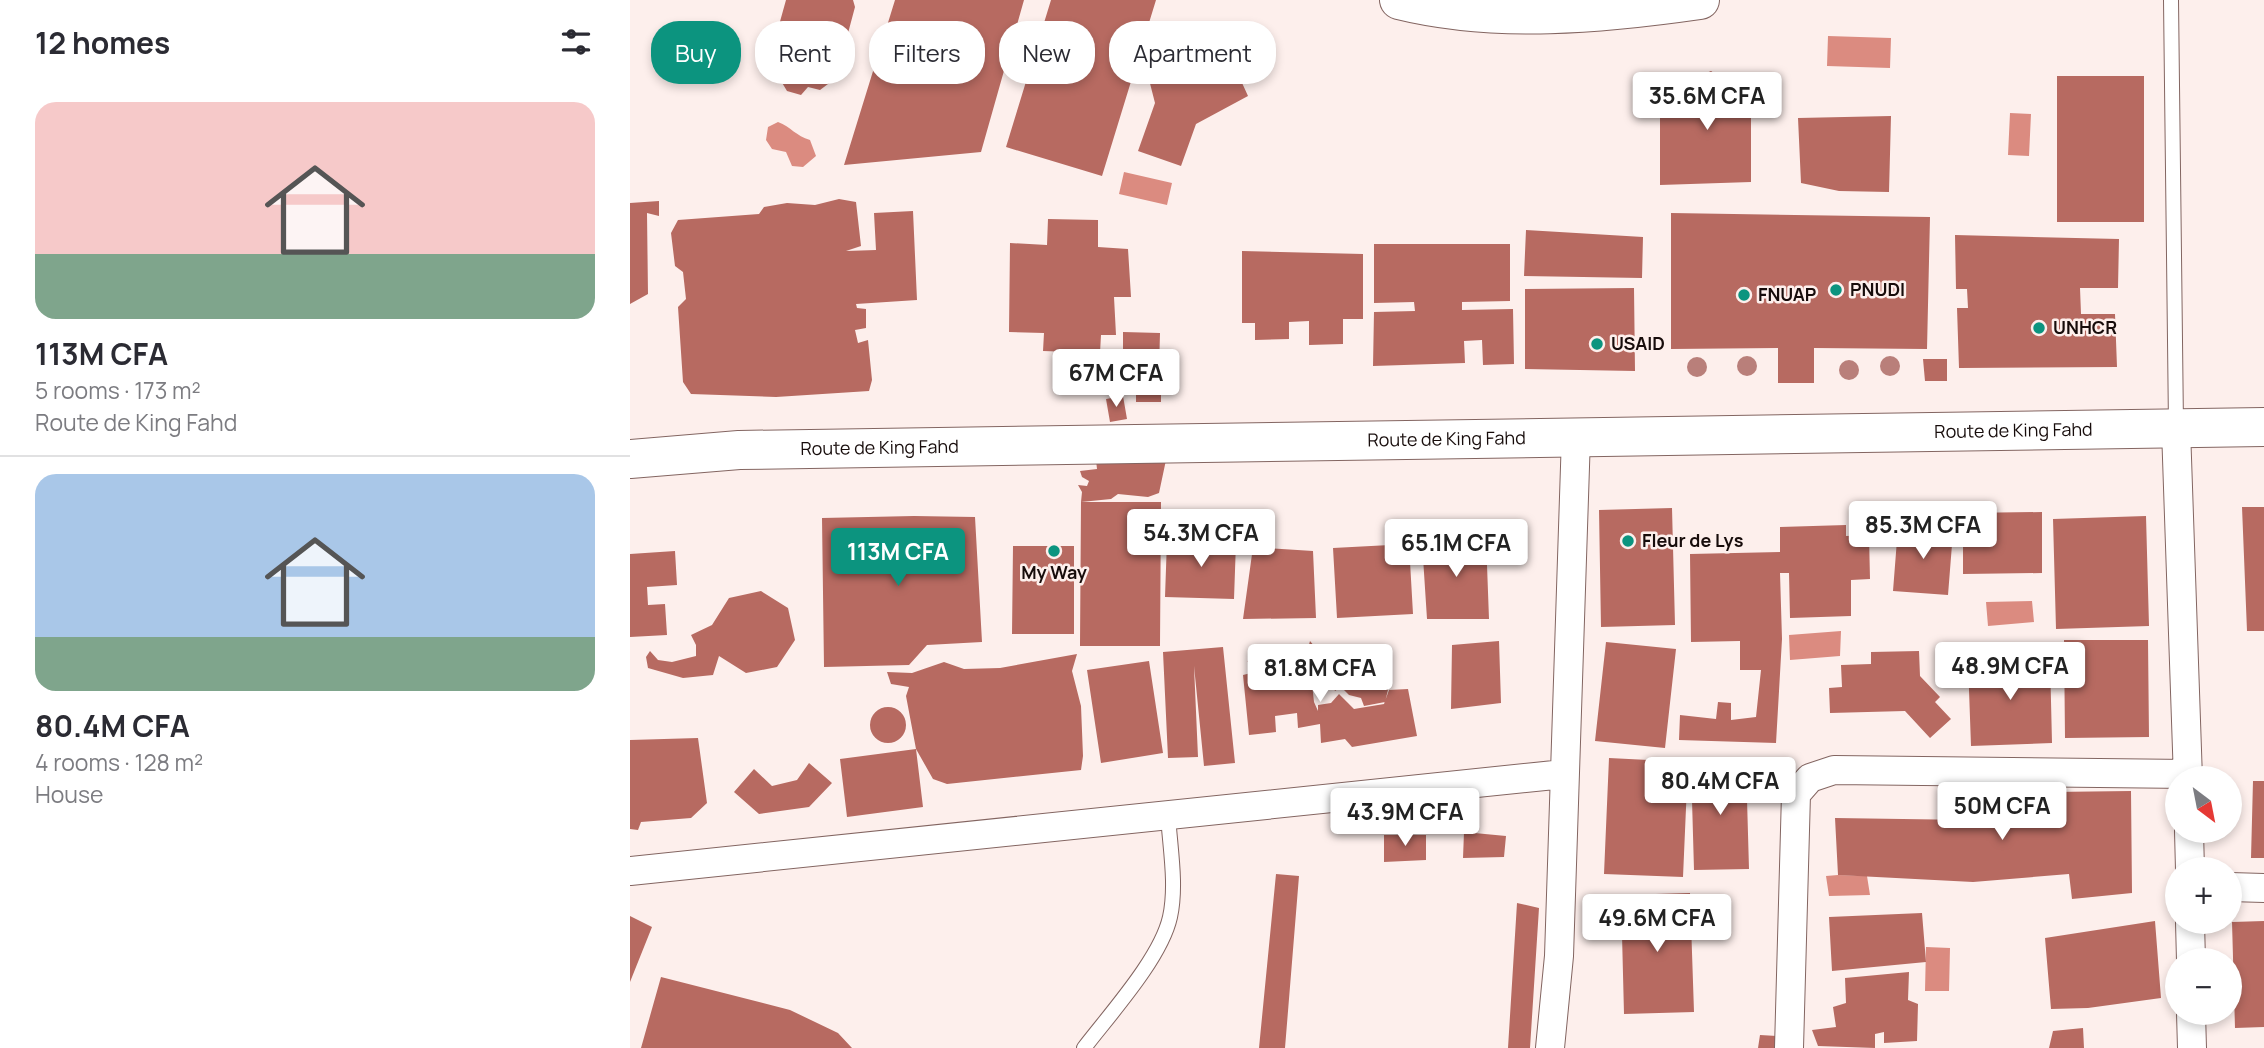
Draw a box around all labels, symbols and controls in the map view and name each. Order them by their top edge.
chip: Buy [651,21,741,84]
chip: Rent [755,21,855,84]
chip: Filters [869,21,985,84]
chip: New [999,21,1095,84]
chip: Apartment [1109,21,1276,84]
text: 12 homes [35,22,170,63]
icon: filters [557,23,595,61]
pin: 35.6M CFA [1627,72,1787,132]
text: 35.6M CFA [1649,79,1765,111]
icon: home [252,147,378,273]
place label: PNUDI [1850,277,1905,301]
place label: FNUAP [1758,282,1816,306]
marker: PNUDI [1828,282,1844,298]
marker: FNUAP [1736,287,1752,303]
place label: UNHCR [2053,315,2117,339]
marker: UNHCR [2031,320,2047,336]
place label: USAID [1611,331,1665,355]
text: 113M CFA [35,333,168,374]
marker: USAID [1589,336,1605,352]
pin: 67M CFA [1051,350,1181,409]
text: 67M CFA [1068,356,1164,388]
text: 5 rooms · 173 m² [35,374,201,406]
text: Route de King Fahd [35,406,237,438]
street label: Route de King Fahd [1934,417,2093,443]
street label: Route de King Fahd [1367,425,1526,452]
street label: Route de King Fahd [800,434,959,460]
pin: 85.3M CFA [1843,502,2003,561]
text: 85.3M CFA [1865,508,1981,540]
pin: 54.3M CFA [1121,510,1281,569]
text: 54.3M CFA [1143,516,1259,548]
icon: home [252,519,378,645]
pin: 65.1M CFA [1376,520,1536,579]
text: 65.1M CFA [1401,526,1511,558]
pin: 113M CFA [826,528,970,588]
place label: Fleur de Lys [1642,528,1744,552]
marker: Fleur de Lys [1620,533,1636,549]
text: 113M CFA [847,535,949,567]
marker: My Way [1046,543,1062,559]
place label: My Way [1021,560,1087,584]
pin: 48.9M CFA [1930,642,2090,702]
pin: 81.8M CFA [1240,644,1400,704]
text: 48.9M CFA [1951,649,2069,681]
text: 81.8M CFA [1264,651,1376,683]
text: 80.4M CFA [35,705,190,746]
text: 4 rooms · 128 m² [35,746,203,778]
pin: 80.4M CFA [1640,758,1800,817]
text: 80.4M CFA [1661,764,1779,796]
north arrow [2165,766,2242,844]
map controls [2165,766,2242,1025]
text: House [35,778,104,810]
pin: 50M CFA [1937,782,2067,842]
pin: 43.9M CFA [1325,788,1485,848]
text: 50M CFA [1953,789,2051,821]
text: 43.9M CFA [1346,795,1464,827]
button: + [2165,857,2242,934]
pin: 49.6M CFA [1577,894,1737,954]
text: 49.6M CFA [1598,901,1716,933]
button: − [2165,948,2242,1025]

